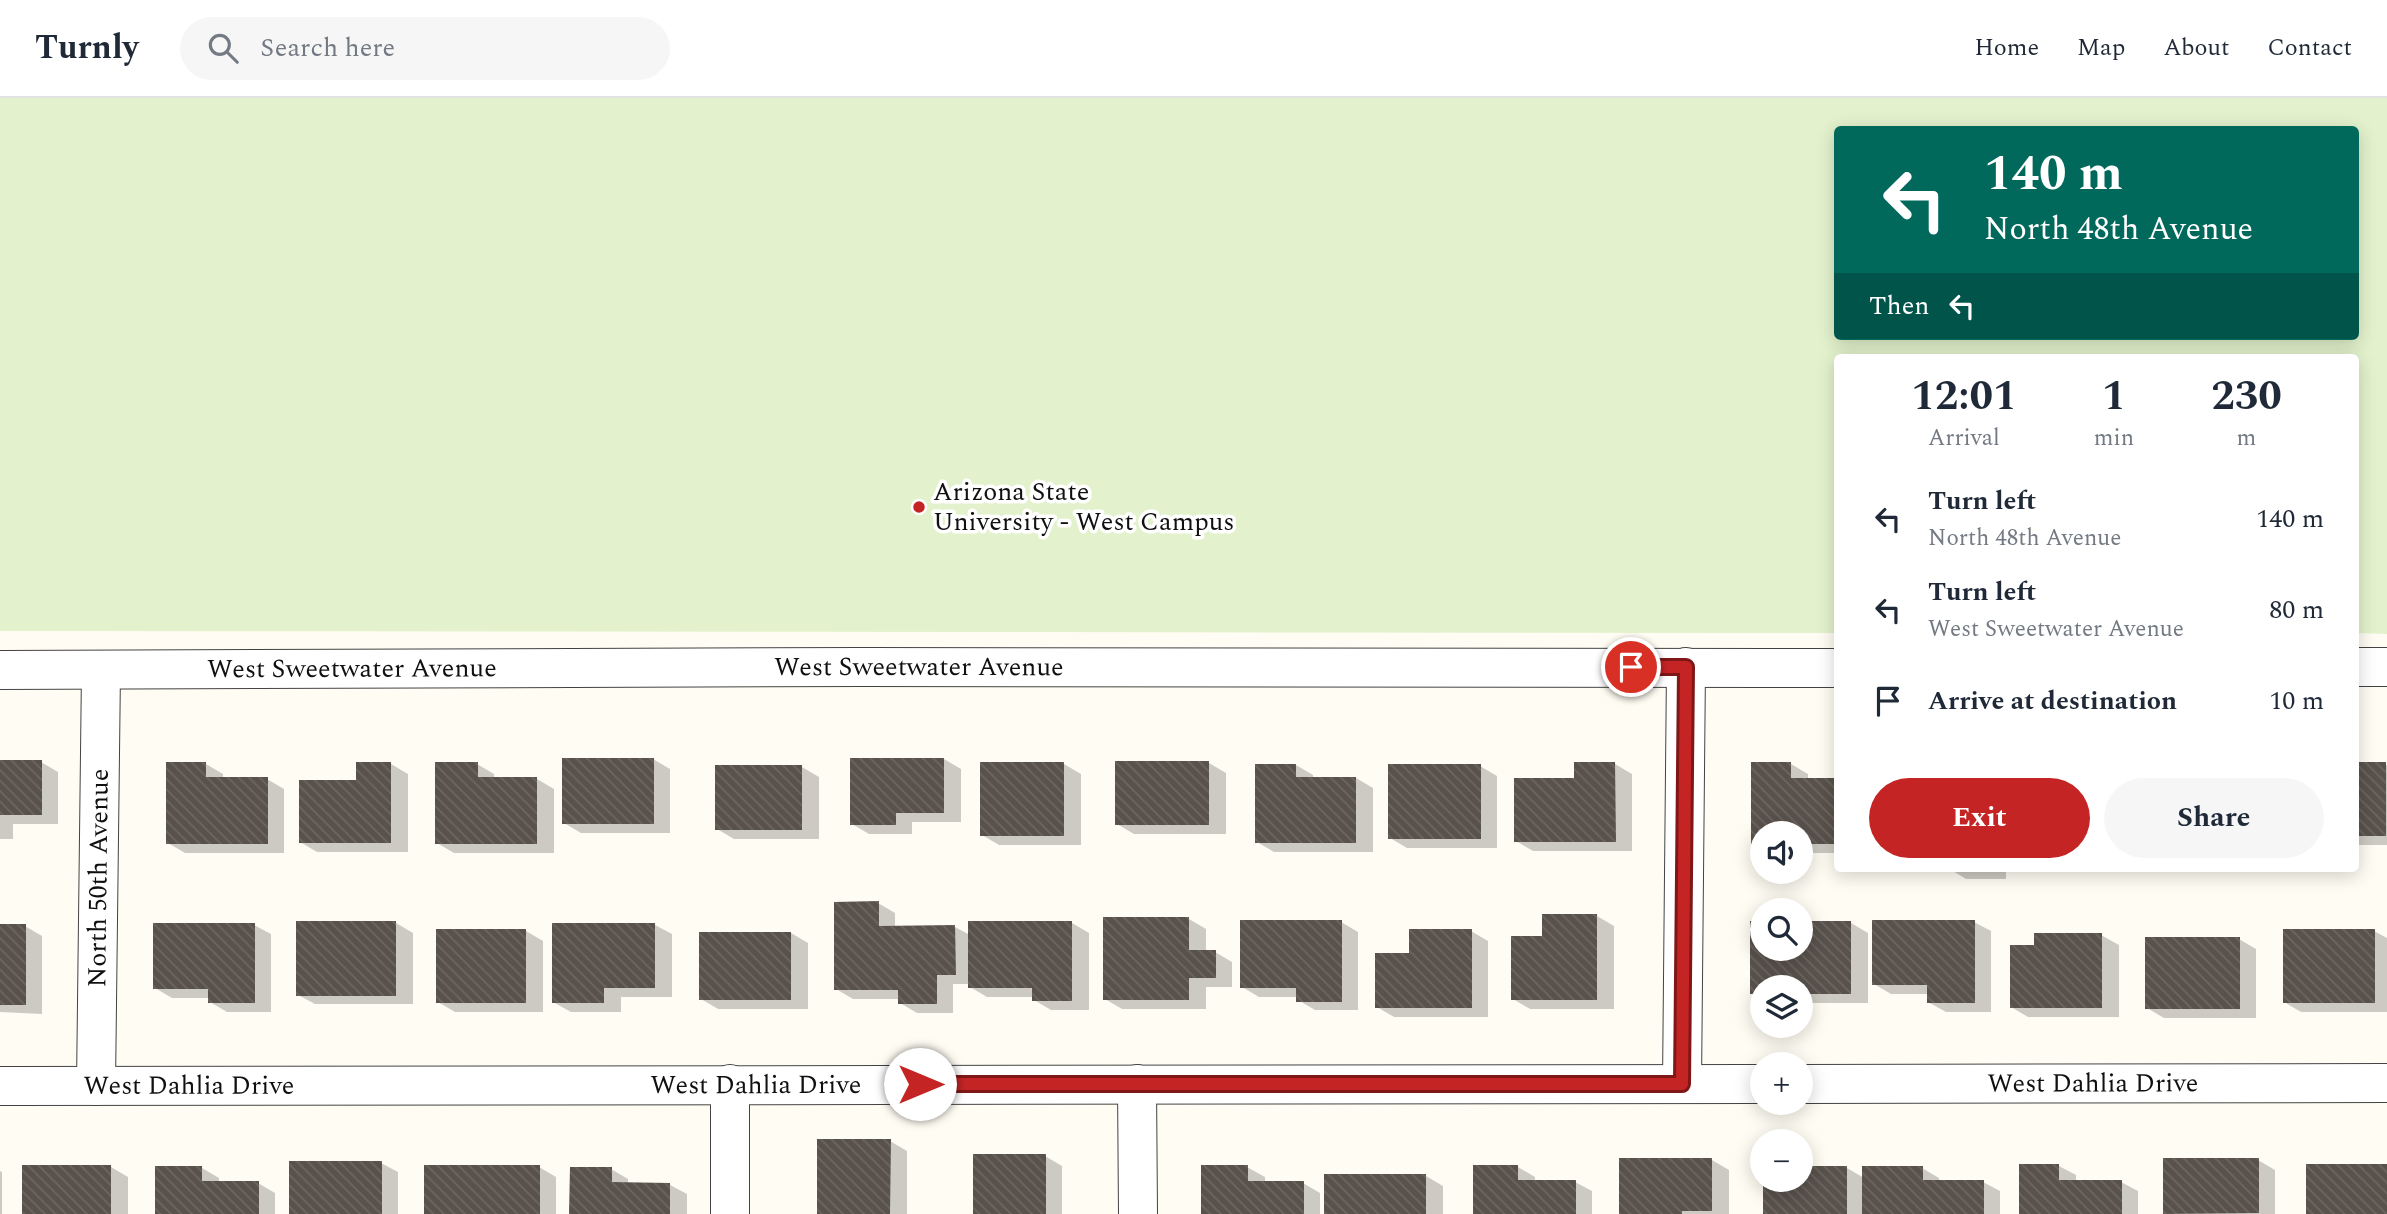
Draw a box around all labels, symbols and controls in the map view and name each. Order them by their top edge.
search box [180,17,670,80]
text: Turnly [35,23,138,73]
text: Search here [260,28,395,68]
icon: search [204,29,242,67]
text: Home [1974,30,2039,66]
text: Map [2077,30,2125,66]
text: About [2163,30,2229,66]
text: Contact [2267,30,2352,66]
text: 140 m [1984,137,2123,212]
icon: left [1869,154,1960,245]
text: North 48th Avenue [1984,205,2253,254]
text: Then [1869,286,1929,326]
icon: left [1943,287,1981,325]
text: 12:01 [1911,365,2017,428]
text: 1 [2102,365,2126,428]
text: 230 [2211,365,2282,428]
text: Arrival [1928,421,2000,456]
text: min [2094,421,2134,456]
text: m [2237,421,2256,456]
place label: Arizona State University - West Campus [933,472,1235,542]
text: Turn left [1928,481,2036,521]
marker: Arizona State University - West Campus [911,499,927,515]
text: 140 m [2256,499,2324,539]
icon: left [1869,500,1907,538]
text: North 48th Avenue [1928,521,2121,556]
text: Turn left [1928,572,2036,612]
text: 80 m [2269,590,2324,630]
icon: left [1869,591,1907,629]
text: West Sweetwater Avenue [1928,612,2184,647]
pin [1601,637,1661,697]
street label: West Sweetwater Avenue [774,647,1064,687]
street label: West Sweetwater Avenue [207,648,497,689]
icon: arrive [1612,648,1650,686]
text: Arrive at destination [1928,681,2177,721]
text: 10 m [2269,681,2324,721]
icon: arrive [1869,682,1907,720]
street label: North 50th Avenue [77,768,120,988]
button: Exit [1869,778,2090,858]
button: Share [2104,778,2324,858]
map controls [1750,821,1813,1192]
button: sound [1750,821,1813,884]
button: search [1750,898,1813,961]
button: layers [1750,975,1813,1038]
position arrow [883,1047,957,1121]
button: + [1750,1052,1813,1115]
street label: West Dahlia Drive [1988,1063,2198,1104]
street label: West Dahlia Drive [651,1065,861,1105]
street label: West Dahlia Drive [84,1066,294,1106]
button: − [1750,1129,1813,1192]

